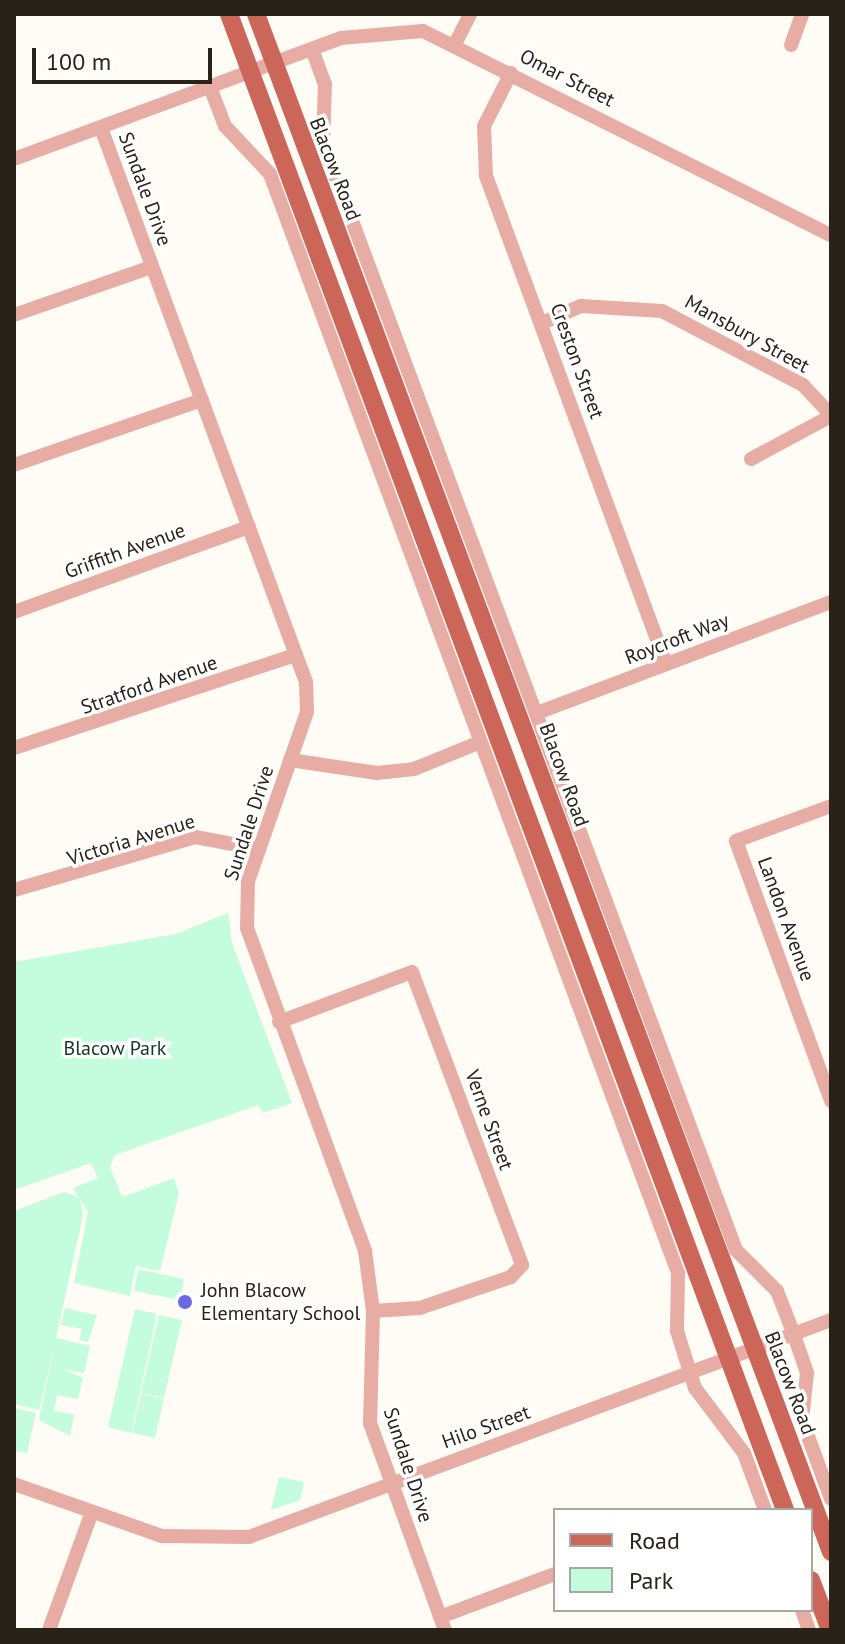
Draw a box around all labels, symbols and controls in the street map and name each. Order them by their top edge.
scale bar [36,32,216,82]
street label: Omar Street [516,44,618,112]
text: 100 m [46,46,111,77]
street label: Blacow Road [304,114,366,224]
street label: Sundale Drive [113,129,177,249]
street label: Mansbury Street [680,290,814,378]
street label: Creston Street [545,300,609,422]
street label: Griffith Avenue [61,518,189,584]
street label: Roycroft Way [621,608,733,670]
street label: Stratford Avenue [77,650,221,720]
street label: Blacow Road [534,720,594,830]
street label: Sundale Drive [219,763,279,883]
street label: Victoria Avenue [64,809,198,871]
street label: Landon Avenue [752,853,820,985]
park label: Blacow Park [63,1036,167,1060]
street label: Verne Street [460,1067,518,1173]
place label: John Blacow Elementary School [201,1278,361,1325]
marker: John Blacow Elementary School [176,1293,194,1311]
street label: Blacow Road [759,1328,821,1438]
street label: Hilo Street [439,1400,533,1454]
street label: Sundale Drive [378,1405,438,1525]
legend [553,1508,813,1612]
text: Road [629,1525,680,1556]
text: Park [629,1565,673,1596]

